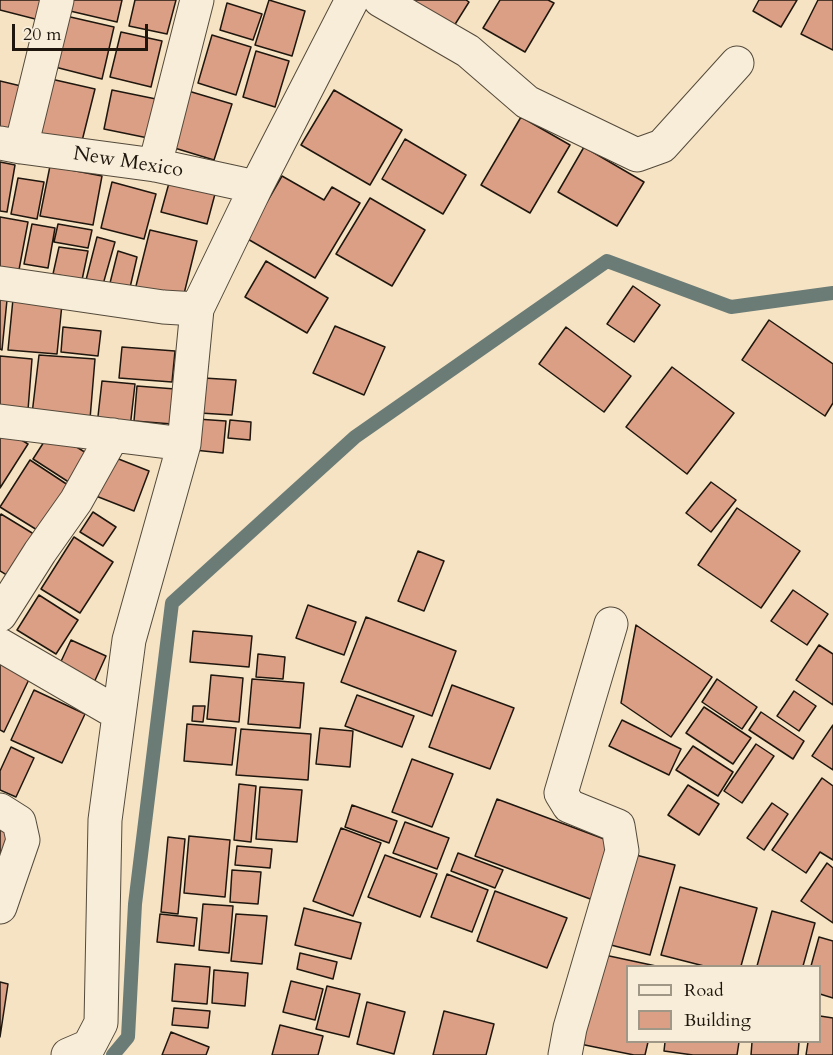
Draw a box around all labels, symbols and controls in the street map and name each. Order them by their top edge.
scale bar [15,12,152,50]
text: 20 m [23,22,62,47]
street label: New Mexico [71,142,185,184]
legend [626,965,821,1043]
text: Road [684,978,724,1003]
text: Building [684,1008,751,1033]

